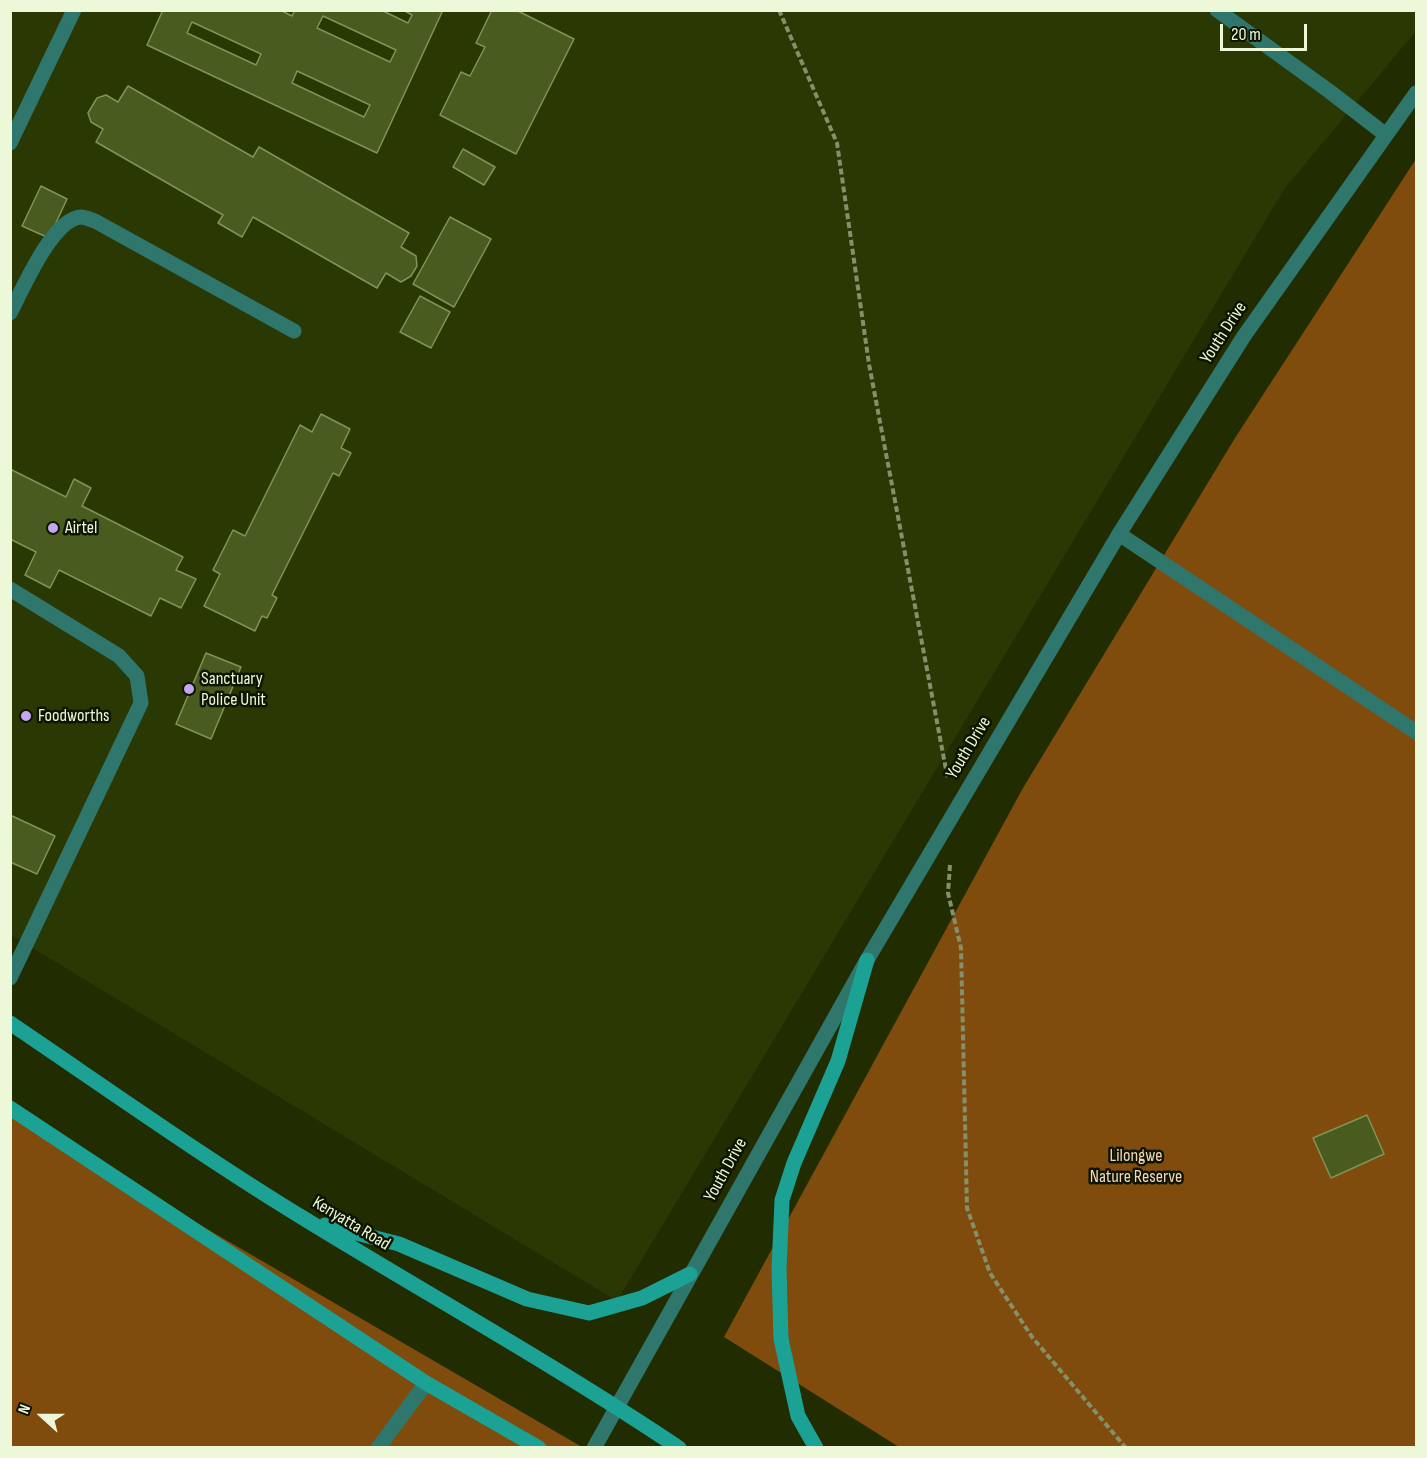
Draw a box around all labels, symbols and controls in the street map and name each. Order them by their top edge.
scale bar [1223,12,1310,50]
text: 20 m [1231,24,1261,45]
street label: Youth Drive [1196,298,1252,368]
place label: Airtel [65,517,97,539]
marker: Airtel [46,521,60,535]
place label: Sanctuary Police Unit [201,668,266,710]
marker: Sanctuary Police Unit [182,682,196,696]
place label: Foodworths [38,705,110,727]
marker: Foodworths [19,709,33,723]
street label: Youth Drive [942,713,996,783]
street label: Youth Drive [700,1135,752,1205]
park label: Lilongwe Nature Reserve [1090,1145,1182,1188]
street label: Kenyatta Road [308,1192,394,1256]
north arrow [12,1386,72,1446]
text: N [14,1402,35,1417]

